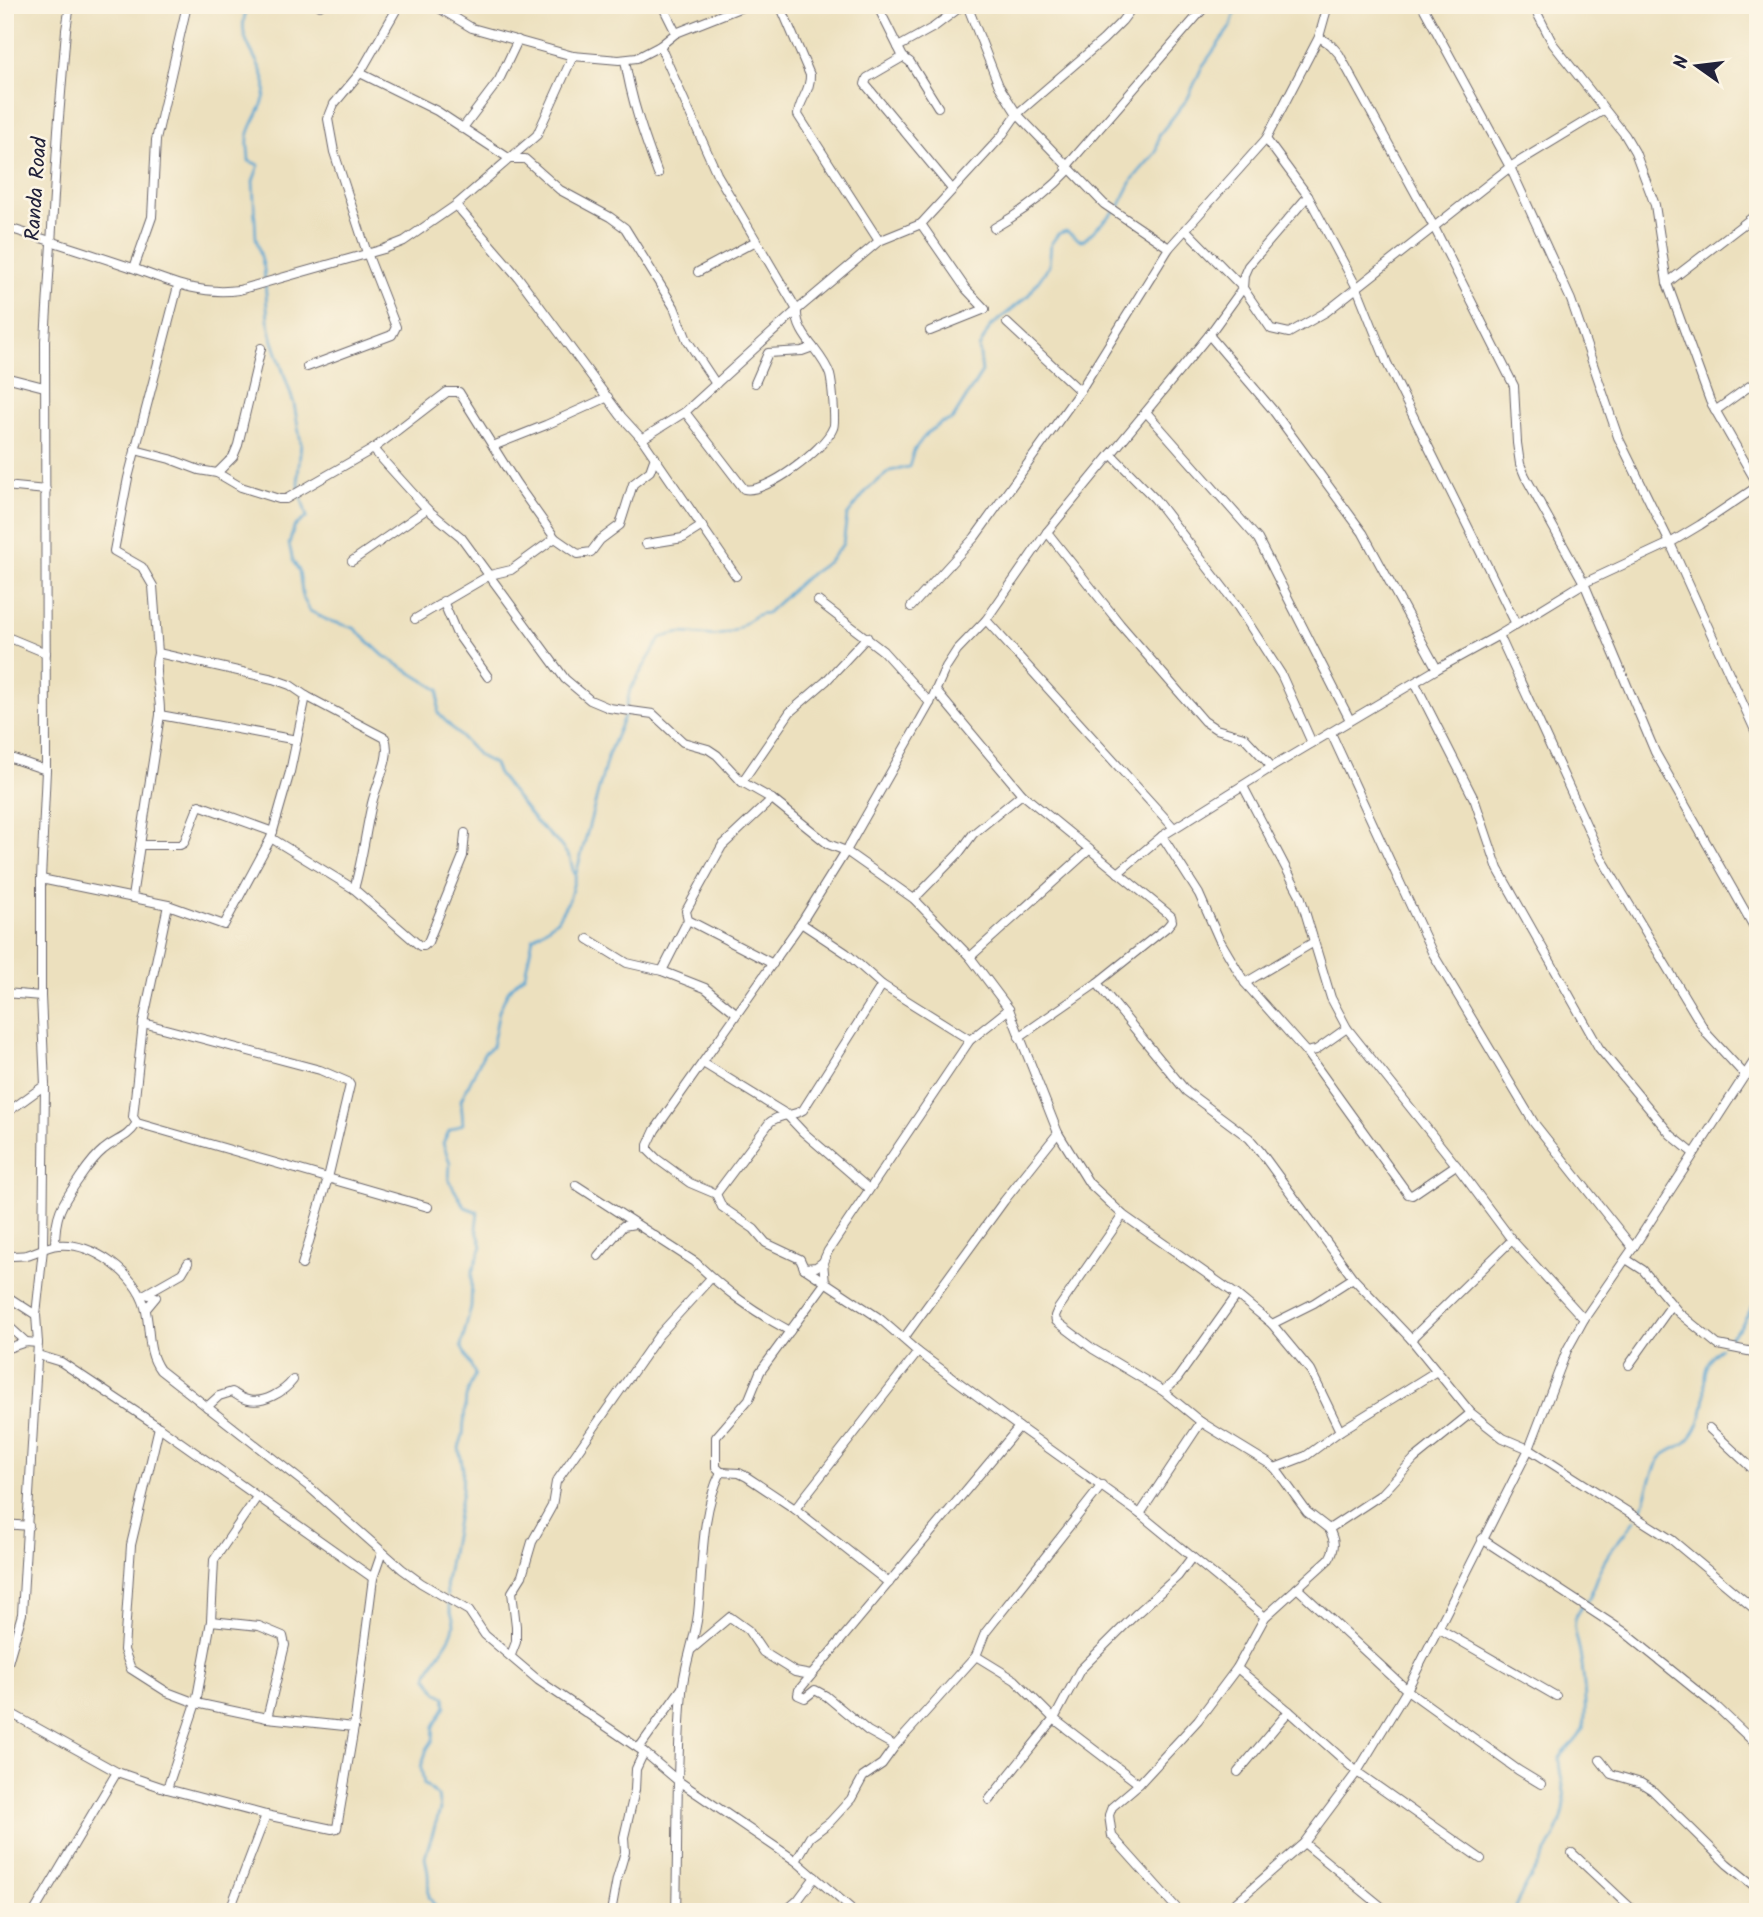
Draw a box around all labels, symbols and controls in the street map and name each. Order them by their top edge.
north arrow [1662,32,1732,102]
text: N [1666,53,1698,72]
street label: Randa Road [17,135,57,242]

